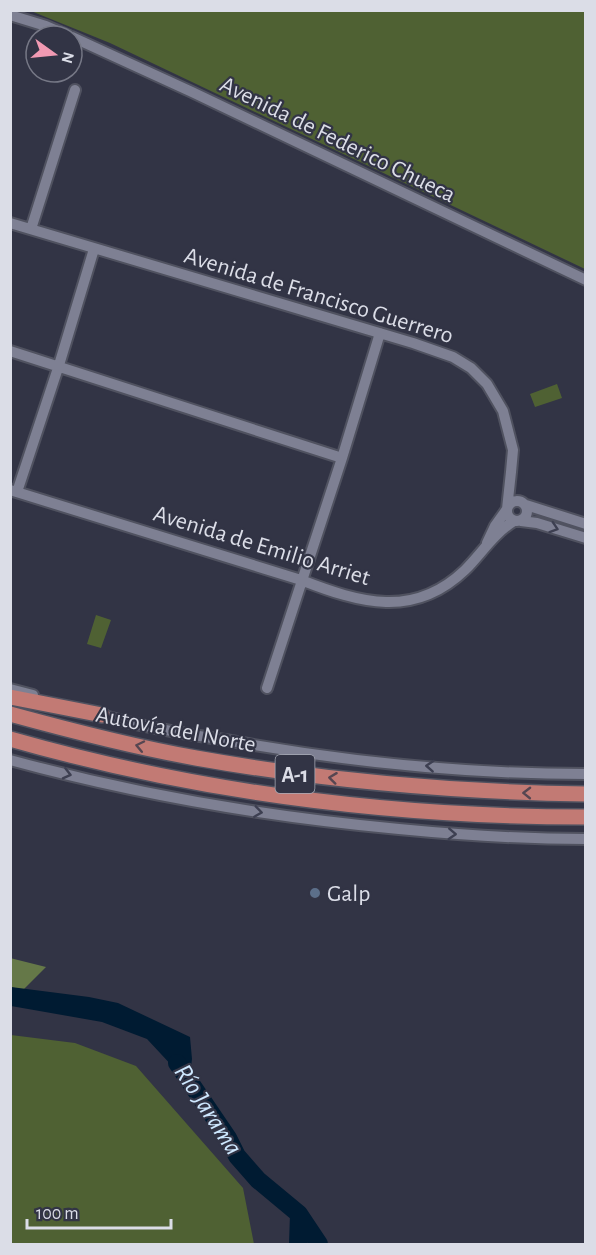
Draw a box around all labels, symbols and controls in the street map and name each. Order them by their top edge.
north arrow [24,24,84,84]
text: N [58,50,77,65]
street label: Avenida de Federico Chueca [216,72,459,207]
street label: Avenida de Francisco Guerrero [181,244,456,348]
street label: Avenida de Emilio Arriet [151,502,373,590]
one-way arrow [548,521,559,533]
street label: Autovía del Norte [94,703,258,757]
one-way arrow [136,741,146,754]
road number: A-1 [276,755,314,793]
one-way arrow [425,760,434,773]
one-way arrow [62,767,72,780]
one-way arrow [328,772,337,785]
one-way arrow [523,787,532,799]
one-way arrow [254,806,263,818]
one-way arrow [448,827,457,840]
place label: Galp [327,882,370,906]
marker: Galp [308,886,322,900]
water label: Río Jarama [169,1060,247,1160]
scale bar [27,1192,171,1230]
text: 100 m [36,1205,79,1223]

